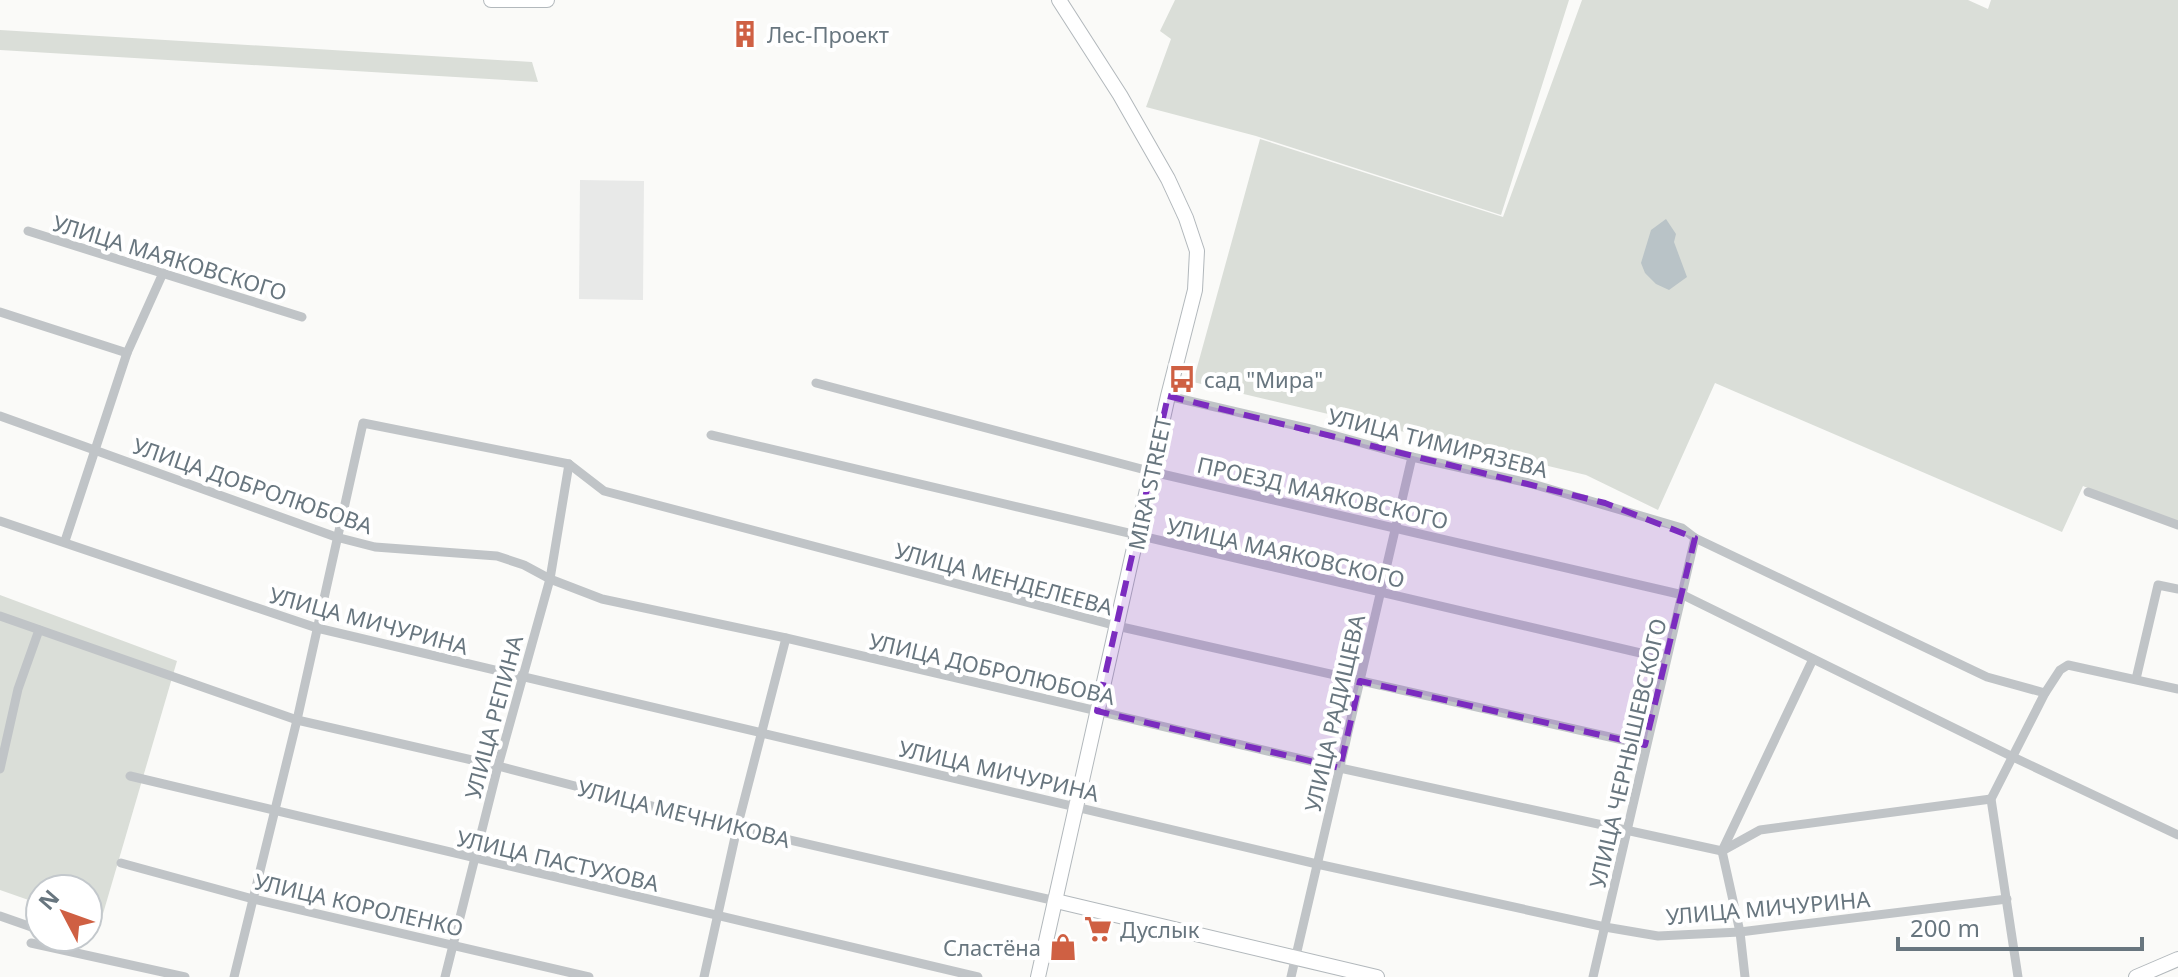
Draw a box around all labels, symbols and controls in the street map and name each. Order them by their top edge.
building icon: Лес-Проект [730,19,760,49]
place label: Лес-Проект [767,19,889,49]
street label: УЛИЦА МАЯКОВСКОГО [49,207,291,307]
bus stop icon: сад "Мира" [1167,364,1197,394]
place label: сад "Мира" [1204,364,1323,394]
street label: УЛИЦА ТИМИРЯЗЕВА [1325,400,1552,484]
street label: MIRA STREET [1120,414,1178,552]
street label: УЛИЦА ДОБРОЛЮБОВА [129,430,378,540]
street label: ПРОЕЗД МАЯКОВСКОГО [1194,448,1452,536]
street label: УЛИЦА МАЯКОВСКОГО [1164,510,1408,594]
street label: УЛИЦА МЕНДЕЛЕЕВА [892,534,1117,622]
street label: УЛИЦА МИЧУРИНА [266,579,473,661]
street label: УЛИЦА РАДИЩЕВА [1297,610,1372,815]
street label: УЛИЦА ЧЕРНЫШЕВСКОГО [1581,615,1673,891]
street label: УЛИЦА ДОБРОЛЮБОВА [866,625,1119,711]
street label: УЛИЦА РЕПИНА [457,631,530,802]
street label: УЛИЦА МИЧУРИНА [896,732,1103,808]
street label: УЛИЦА МЕЧНИКОВА [575,772,794,854]
street label: УЛИЦА ПАСТУХОВА [454,822,663,898]
street label: УЛИЦА КОРОЛЕНКО [252,865,466,943]
north arrow [24,873,104,953]
text: N [31,883,65,916]
street label: УЛИЦА МИЧУРИНА [1665,883,1872,931]
scale bar [1898,901,2142,951]
text: 200 m [1910,911,1980,944]
supermarket icon: Дуслык [1083,914,1113,944]
place label: Дуслык [1120,914,1200,944]
place label: Сластёна [943,932,1041,962]
shop icon: Сластёна [1048,932,1078,962]

